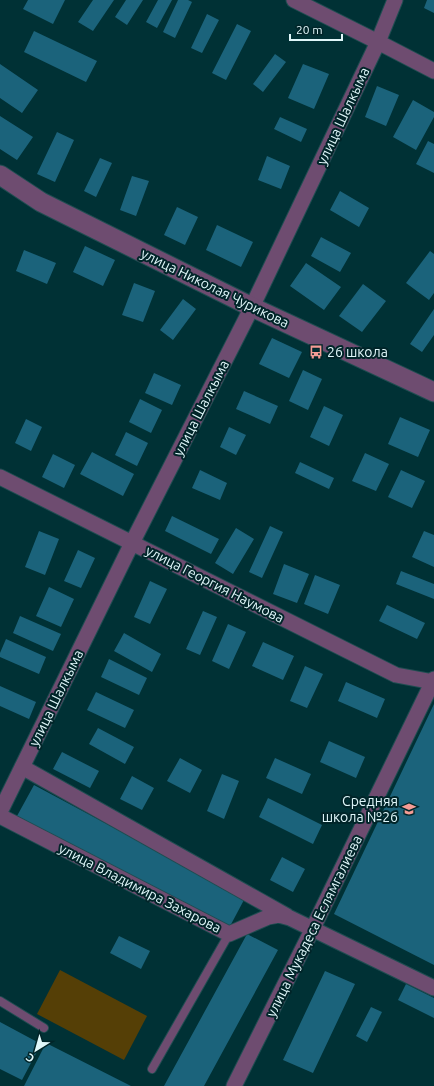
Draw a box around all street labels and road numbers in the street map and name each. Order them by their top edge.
street label: улица Шалкыма [313,65,373,167]
street label: улица Николая Чурикова [138,245,292,331]
street label: улица Шалкыма [170,357,232,459]
street label: улица Георгия Наумова [143,542,287,626]
street label: улица Шалкыма [26,647,86,749]
street label: улица Мукадеса Еслямгалиева [263,833,365,1019]
street label: улица Владимира Захарова [56,840,224,936]

